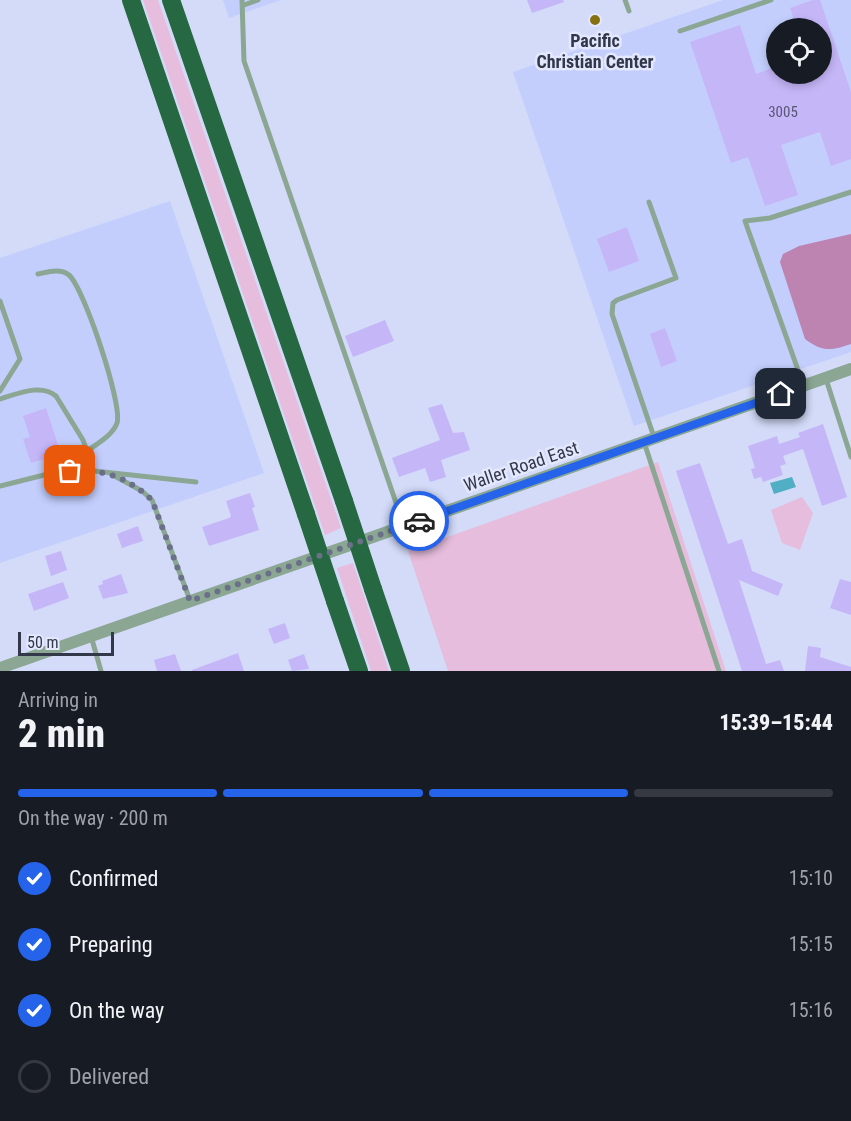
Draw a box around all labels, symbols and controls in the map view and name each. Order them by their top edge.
marker: Pacific Christian Center [588,13,602,27]
map controls [766,18,832,84]
button: locate [766,18,832,84]
place label: Pacific Christian Center [536,30,654,72]
house number: 3005 [768,103,798,121]
pin [755,368,806,419]
icon: home [764,377,797,410]
street label: Waller Road East [461,437,581,495]
pin [44,445,95,496]
icon: bag [53,454,86,487]
courier [389,491,449,551]
icon: car [403,505,436,538]
scale bar [18,629,114,656]
text: 50 m [27,633,59,652]
text: Arriving in [18,688,98,712]
text: 15:39–15:44 [719,710,833,735]
text: 2 min [18,711,105,757]
text: On the way · 200 m [18,806,168,830]
icon: check [18,862,51,895]
text: Confirmed [69,866,158,891]
text: 15:10 [789,866,833,890]
icon: check [18,928,51,961]
text: Preparing [69,932,153,957]
text: 15:15 [789,932,833,956]
icon: check [18,994,51,1027]
text: On the way [69,998,164,1023]
text: 15:16 [789,998,833,1022]
text: Delivered [69,1064,149,1089]

